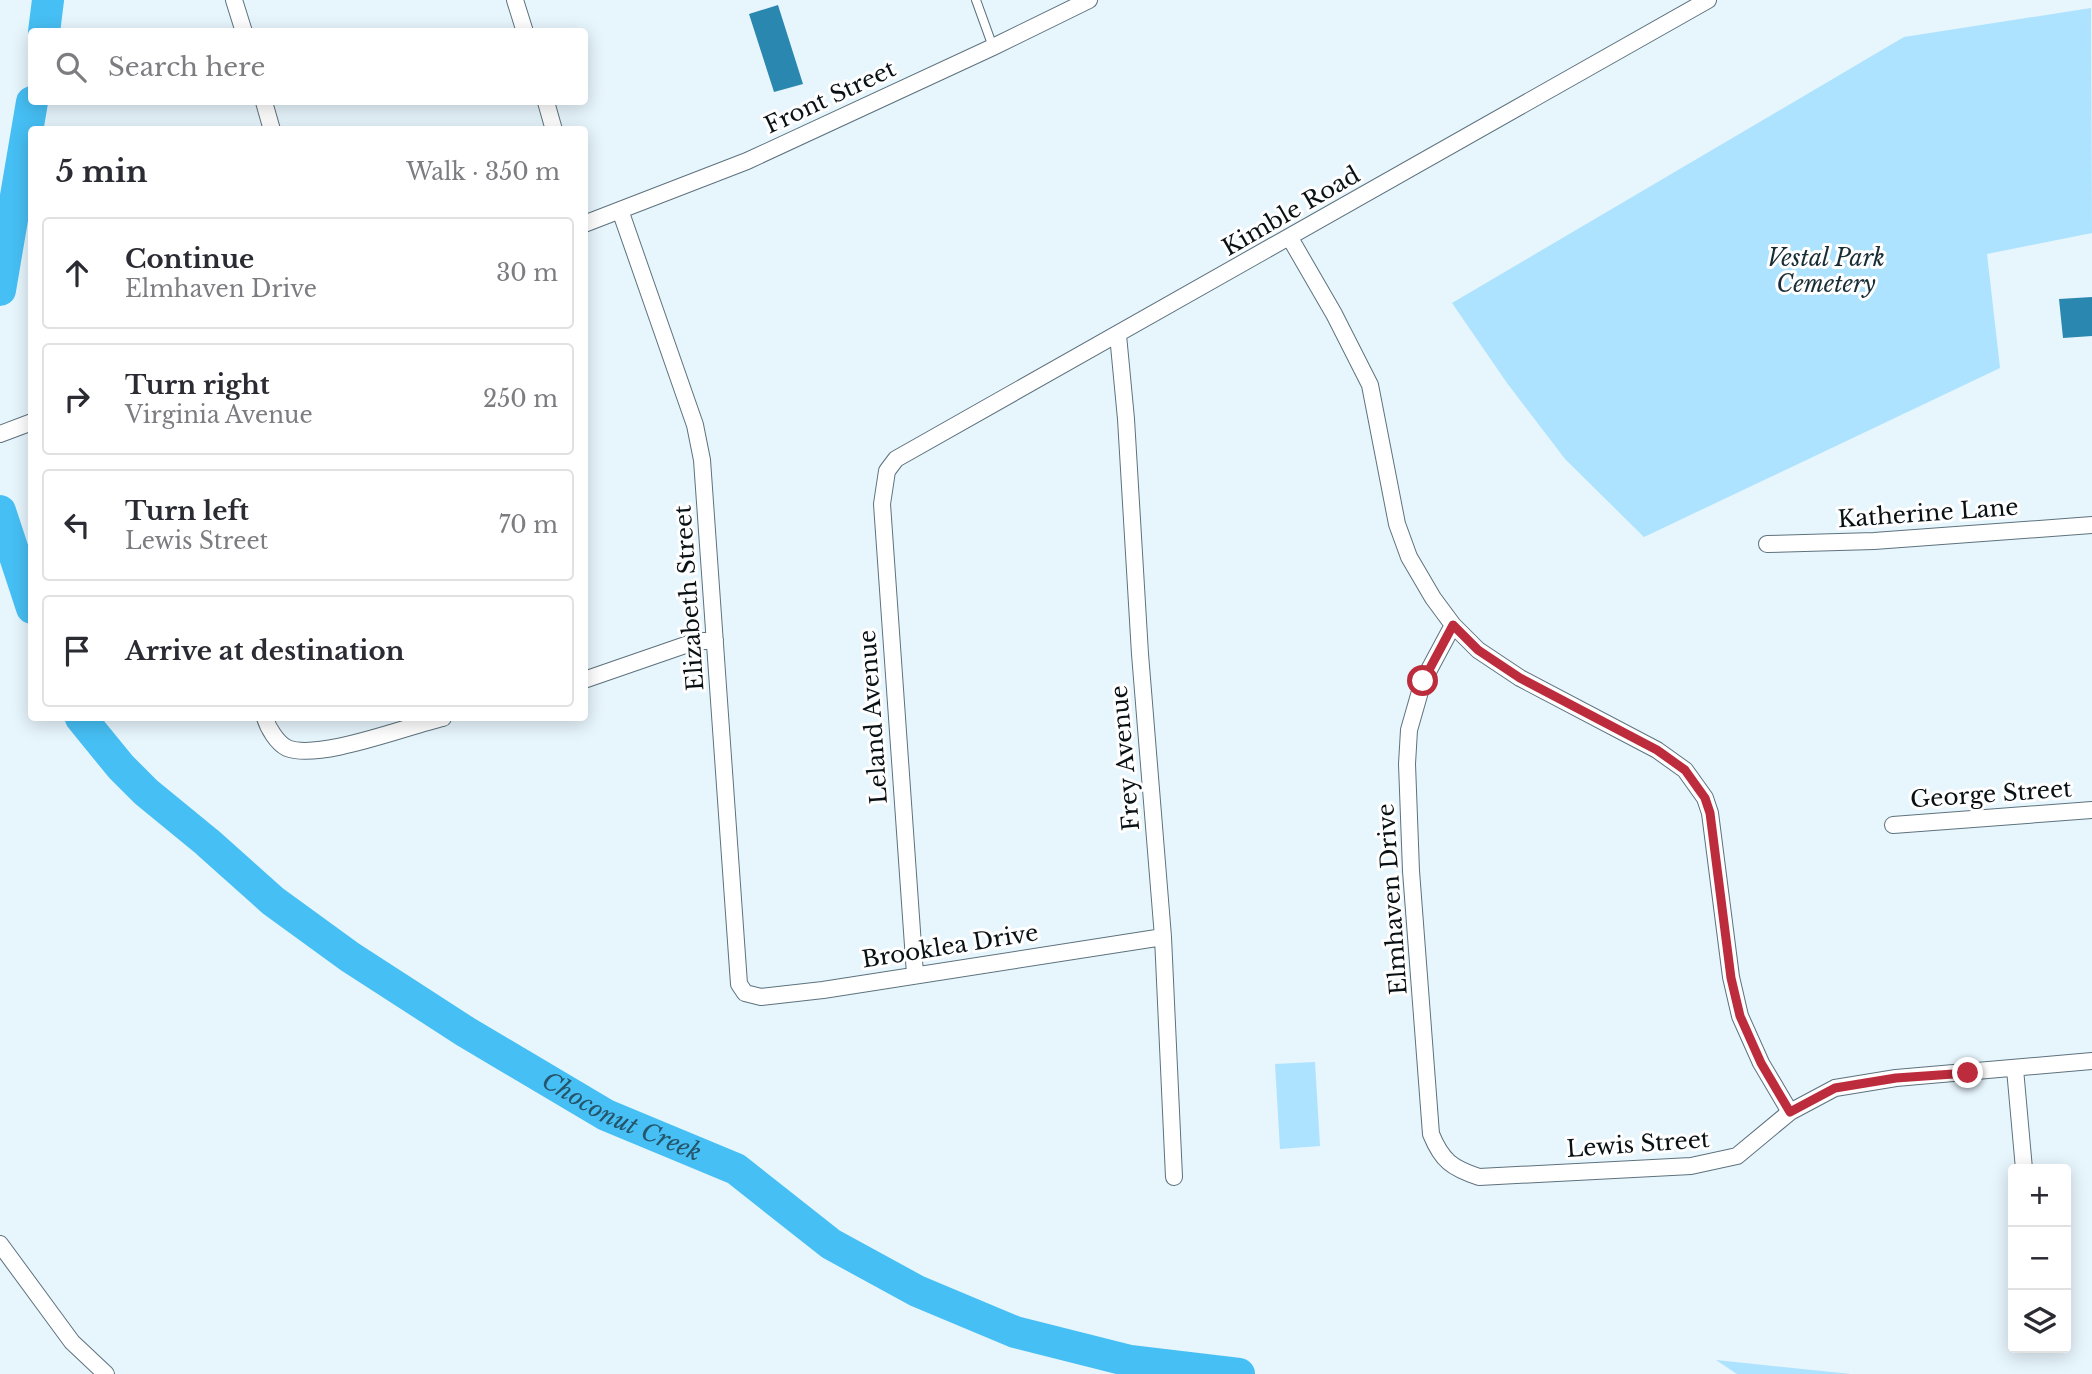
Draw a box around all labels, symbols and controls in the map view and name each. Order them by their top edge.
search box [28,28,588,105]
icon: search [52,48,90,86]
text: Search here [108,51,265,83]
street label: Front Street [760,54,900,140]
text: 5 min [56,153,148,190]
text: Walk · 350 m [406,158,560,186]
street label: Kimble Road [1217,160,1365,262]
text: Continue [125,243,254,275]
park label: Vestal Park Cemetery [1767,244,1885,298]
icon: ahead [58,254,96,292]
text: 30 m [496,259,558,287]
text: Elmhaven Drive [125,275,317,303]
text: Turn right [125,369,270,401]
icon: right [58,380,96,418]
text: 250 m [483,385,558,413]
text: Virginia Avenue [125,401,313,429]
street label: Katherine Lane [1837,493,2019,533]
text: Turn left [125,495,249,527]
street label: Elizabeth Street [669,504,709,692]
icon: left [58,506,96,544]
text: 70 m [499,511,558,539]
text: Lewis Street [125,527,268,555]
street label: Leland Avenue [853,629,893,805]
icon: arrive [58,632,96,670]
text: Arrive at destination [125,635,405,667]
route start [1407,665,1438,696]
street label: Frey Avenue [1105,684,1145,832]
street label: George Street [1909,774,2073,814]
street label: Elmhaven Drive [1371,802,1413,996]
street label: Brooklea Drive [860,918,1040,974]
route end [1952,1057,1983,1088]
water label: Choconut Creek [537,1065,706,1167]
street label: Lewis Street [1566,1125,1711,1163]
map controls [2008,1164,2071,1353]
button: + [2008,1164,2071,1227]
button: − [2008,1227,2071,1290]
button: layers [2008,1290,2071,1353]

